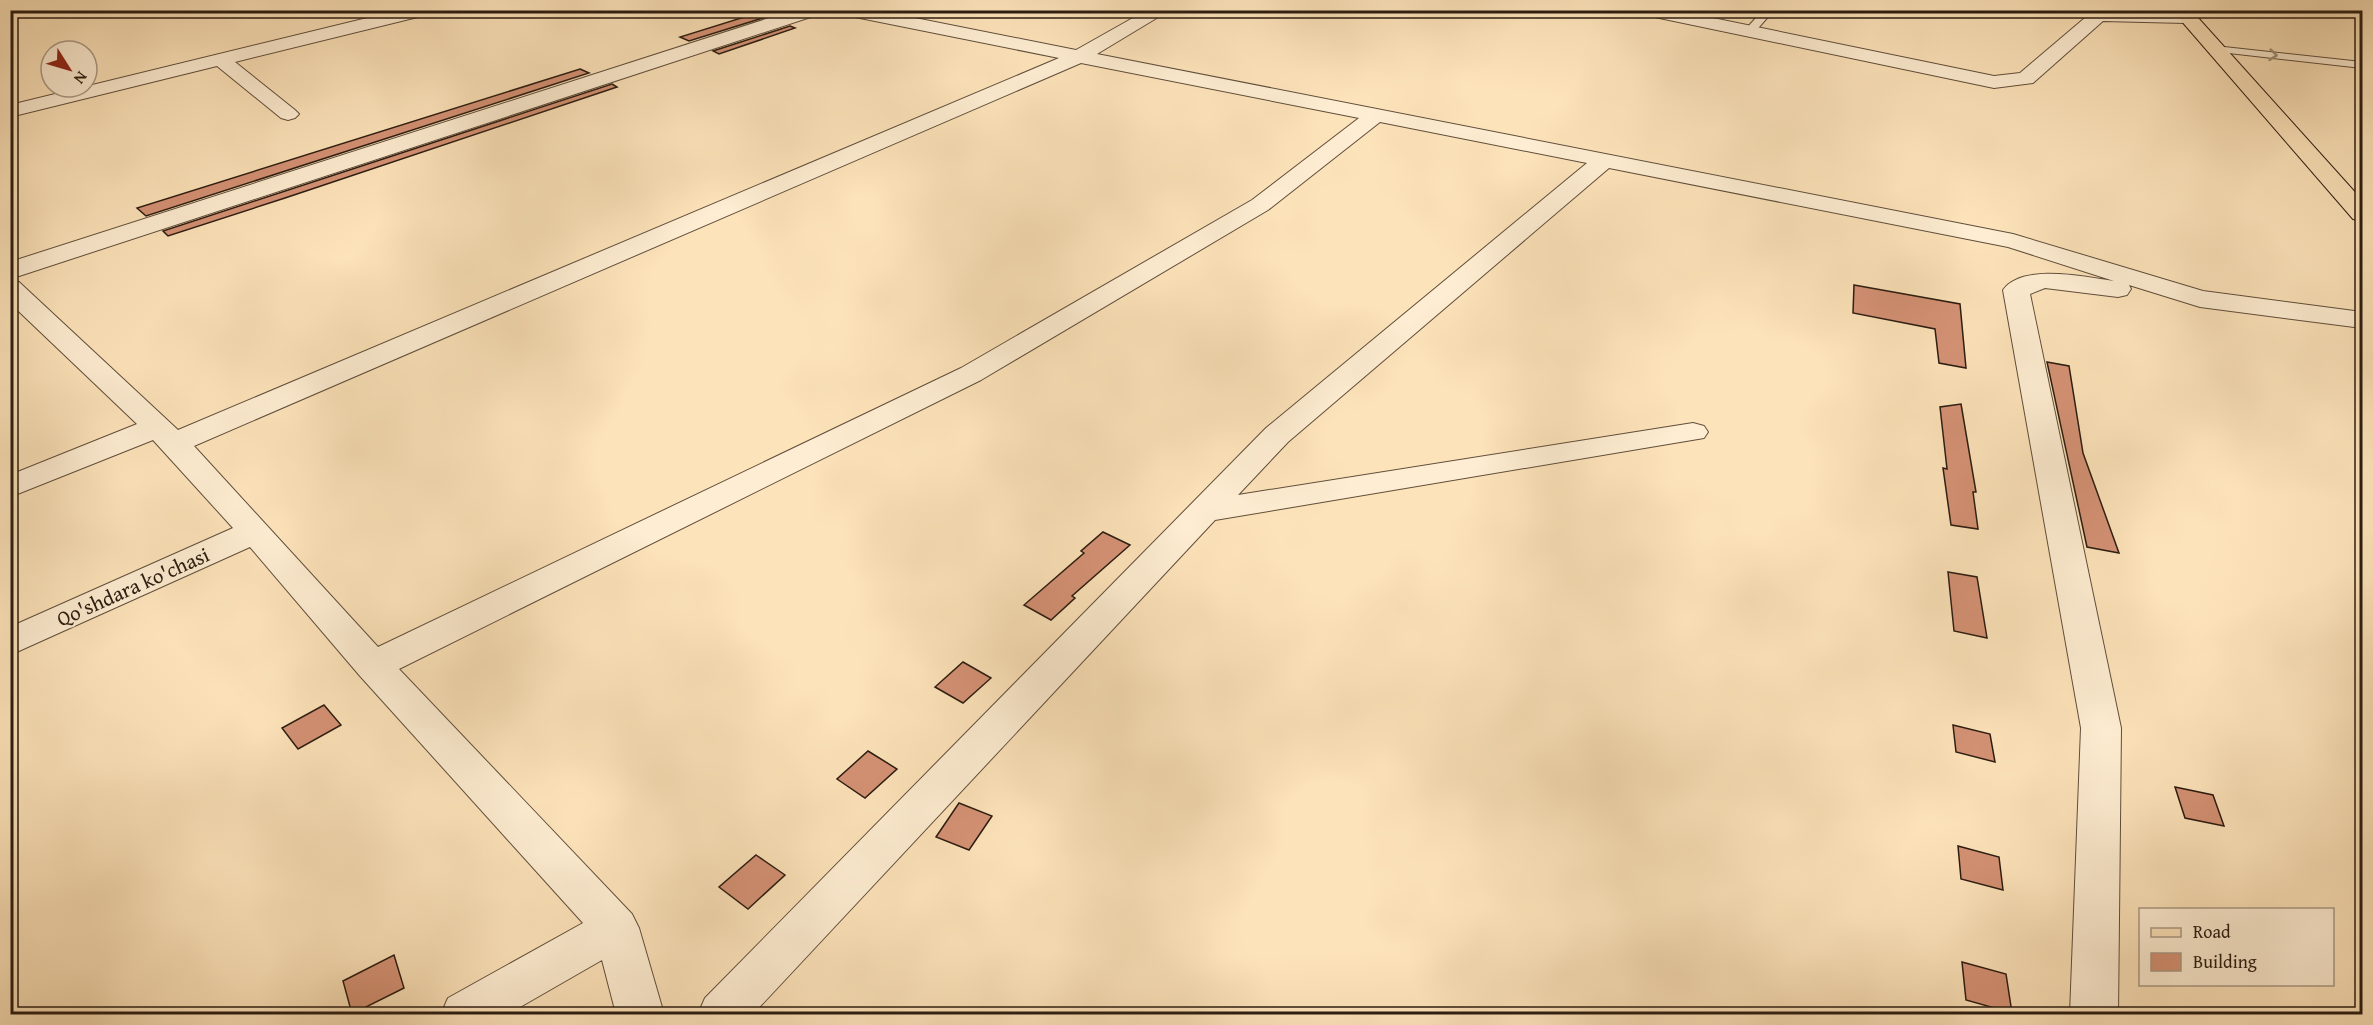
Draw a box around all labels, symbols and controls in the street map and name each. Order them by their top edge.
north arrow [39,39,99,99]
one-way arrow [2269,48,2278,61]
text: N [68,67,94,90]
street label: Qo'shdara ko'chasi [51,539,214,634]
legend [2139,908,2334,986]
text: Road [2193,918,2231,945]
text: Building [2193,948,2257,975]

